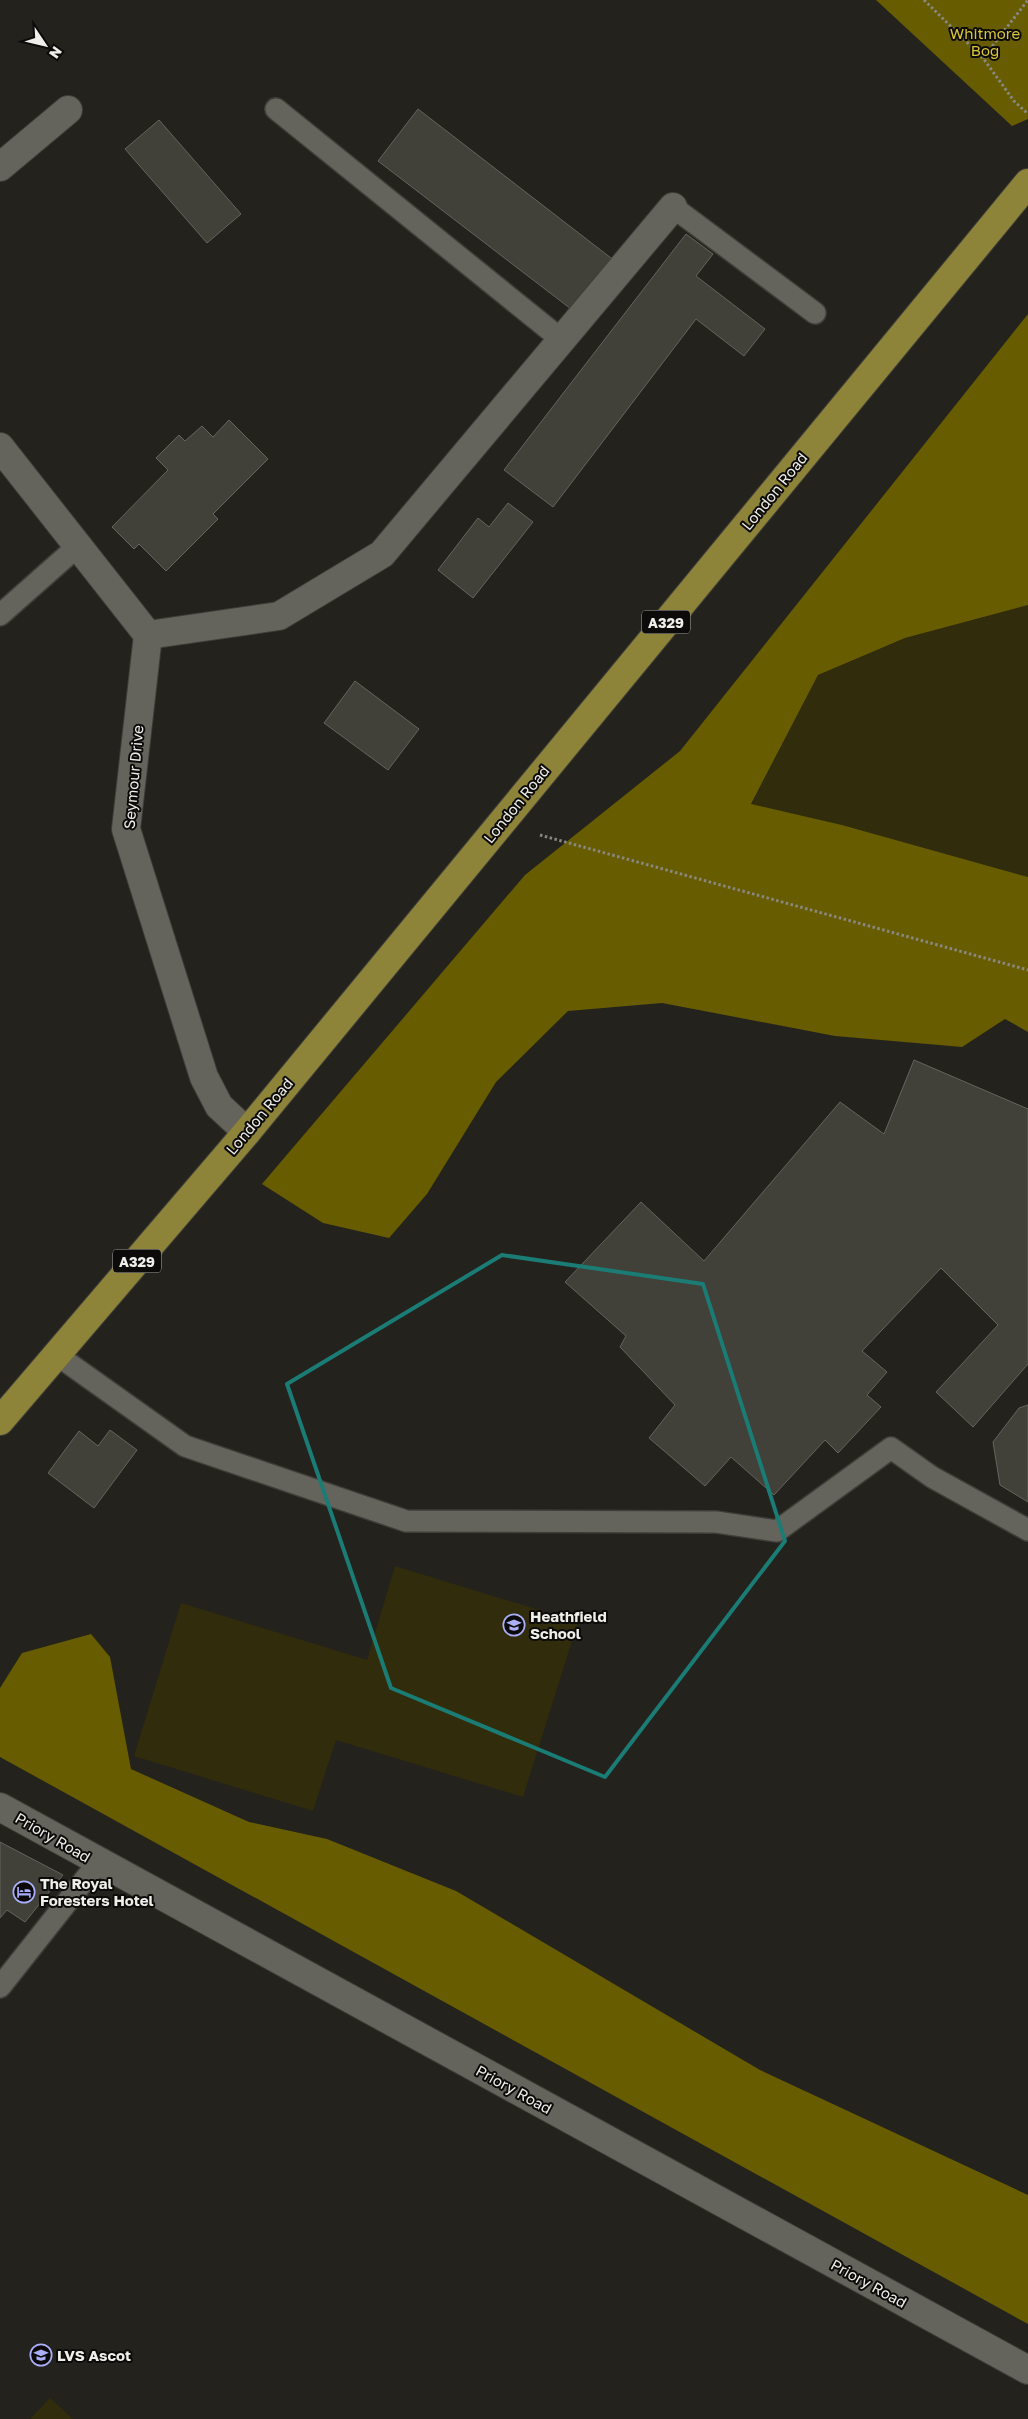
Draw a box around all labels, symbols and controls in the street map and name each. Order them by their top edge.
north arrow [20,20,70,70]
park label: Whitmore Bog [950,24,1020,59]
text: N [46,44,66,62]
street label: London Road [737,449,811,533]
road number: A329 [642,610,690,634]
street label: Seymour Drive [119,724,147,830]
street label: London Road [479,762,553,846]
street label: London Road [222,1074,296,1158]
road number: A329 [113,1250,161,1272]
place label: Heathfield School [530,1607,607,1642]
school or university icon: Heathfield School [502,1613,526,1637]
street label: Priory Road [12,1808,94,1866]
place label: The Royal Foresters Hotel [40,1874,154,1909]
hotel icon: The Royal Foresters Hotel [12,1880,36,1904]
street label: Priory Road [473,2061,555,2117]
street label: Priory Road [828,2255,910,2311]
school or university icon: LVS Ascot [29,2343,53,2367]
place label: LVS Ascot [57,2346,131,2364]

